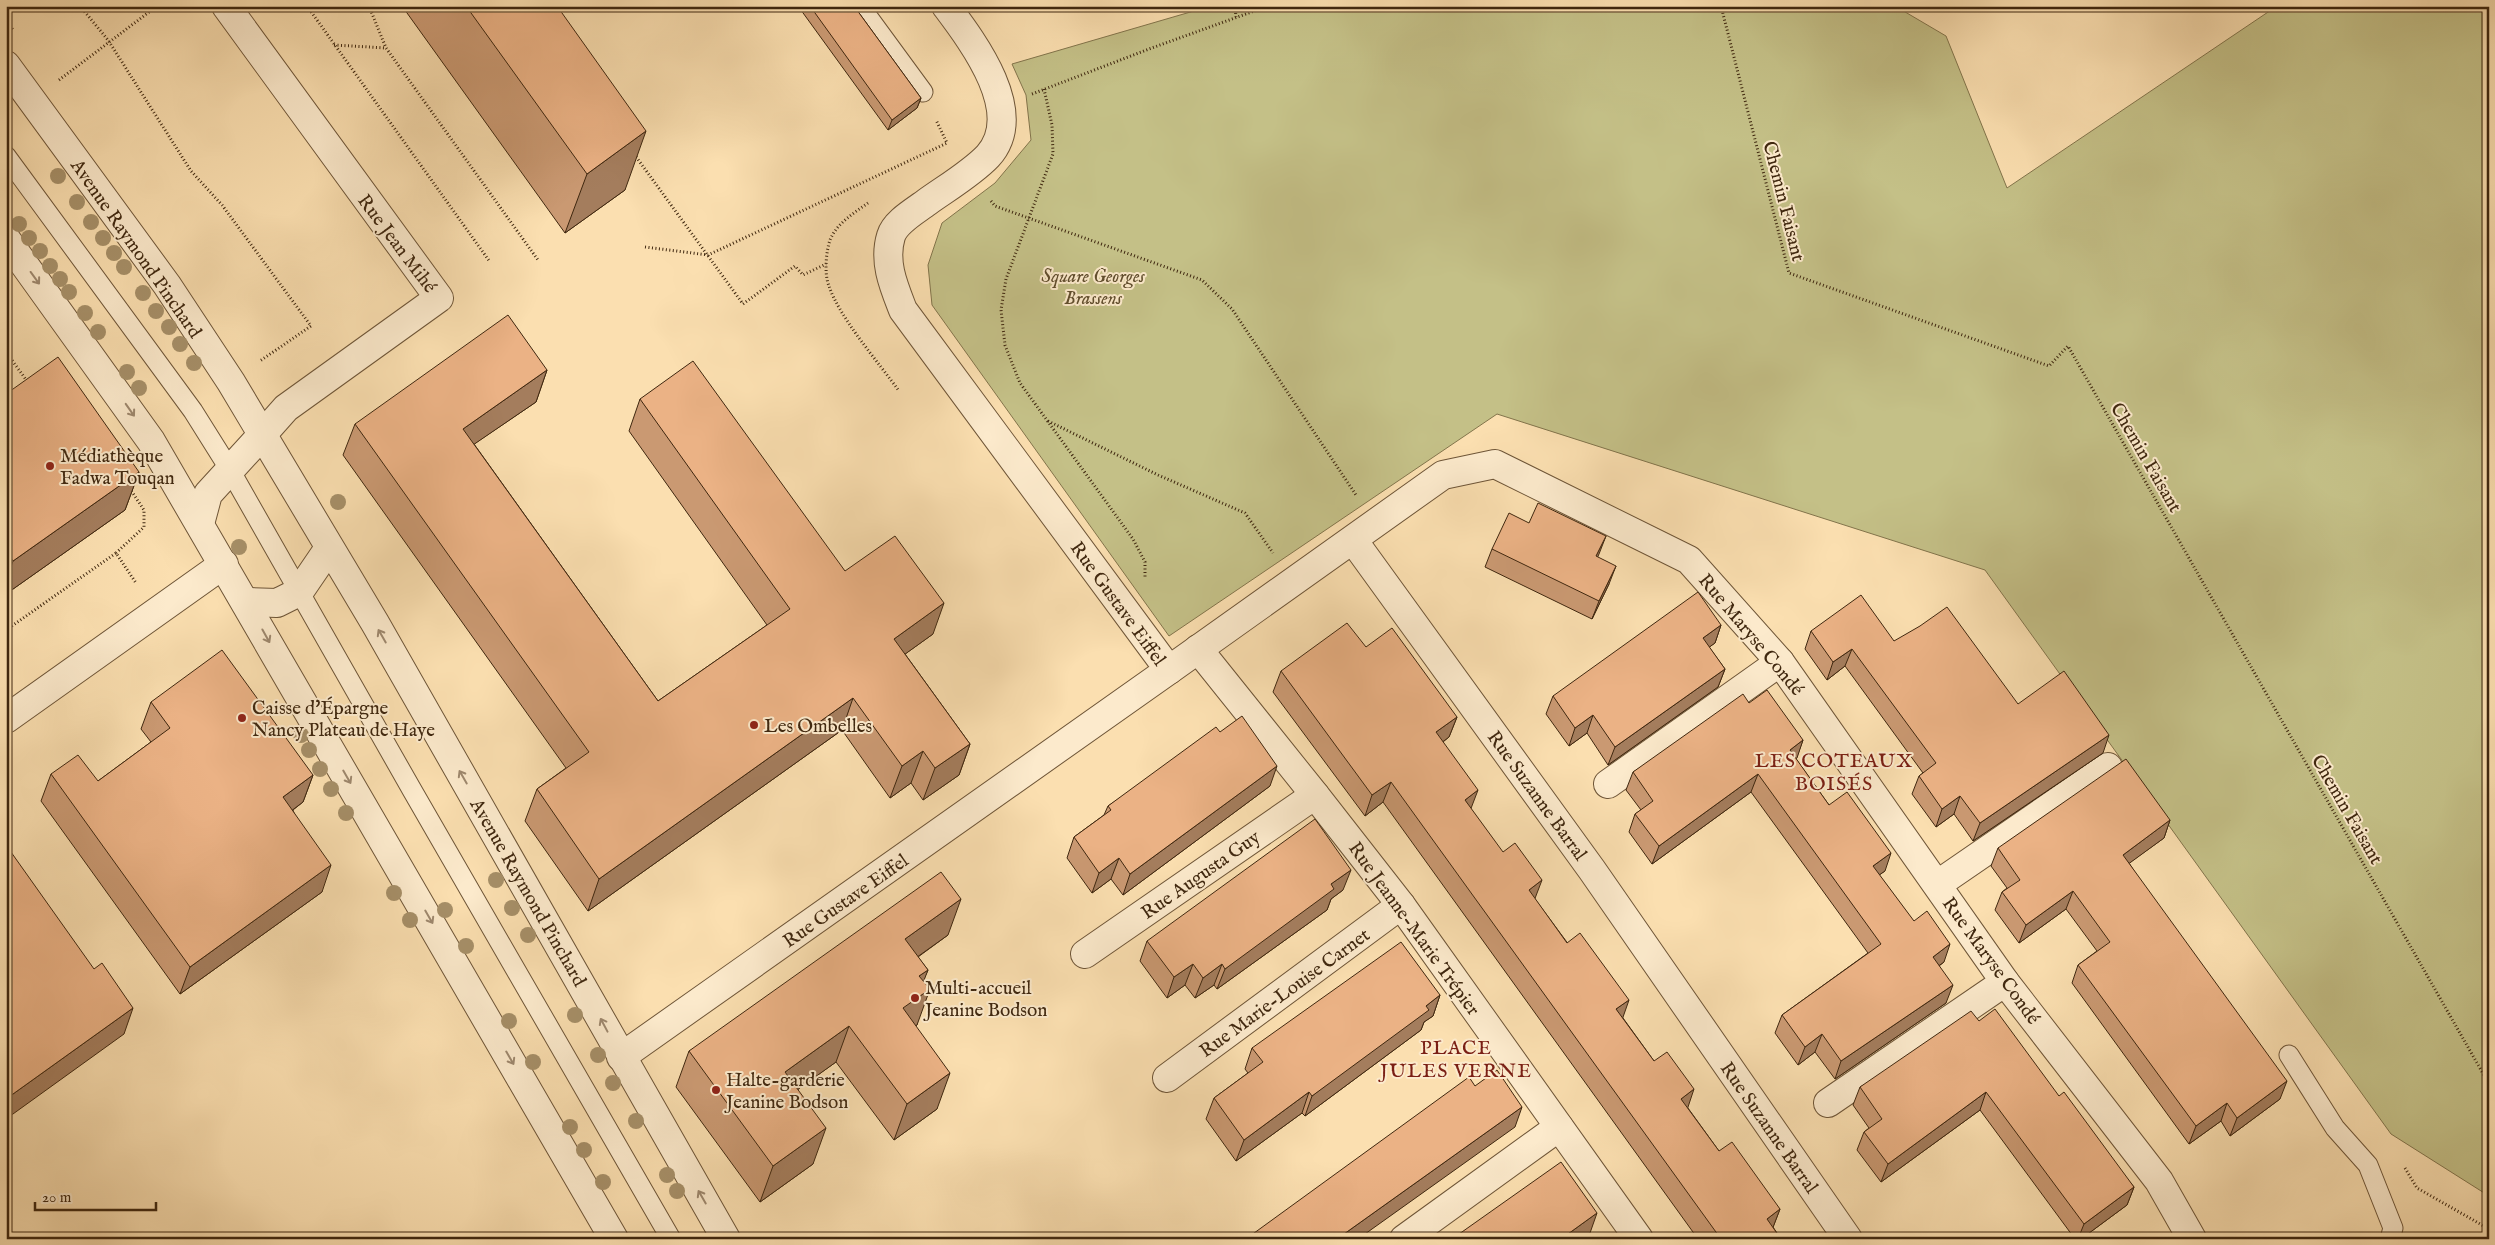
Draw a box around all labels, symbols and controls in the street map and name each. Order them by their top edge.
street label: Chemin Faisant [1757,139,1810,264]
street label: Avenue Raymond Pinchard [64,154,207,344]
street label: Rue Jean Mihé [352,190,441,298]
park label: Square Georges Brassens [1041,265,1145,311]
one-way arrow [30,271,40,285]
street label: Chemin Faisant [2104,399,2187,518]
one-way arrow [125,403,135,417]
place label: Médiathèque Fadwa Touqan [60,445,175,491]
marker: Médiathèque Fadwa Touqan [44,460,56,472]
street label: Rue Gustave Eiffel [1064,537,1171,672]
street label: Rue Maryse Condé [1692,569,1809,701]
one-way arrow [261,628,271,643]
one-way arrow [377,630,387,644]
place label: Caisse d'Épargne Nancy Plateau de Haye [252,696,435,743]
marker: Caisse d'Épargne Nancy Plateau de Haye [236,712,248,724]
place label: Les Ombelles [764,715,872,739]
marker: Les Ombelles [748,719,760,731]
street label: Rue Suzanne Barral [1481,726,1592,867]
district label: LES COTEAUX BOISÉS [1755,749,1913,797]
street label: Chemin Faisant [2305,751,2388,870]
one-way arrow [342,769,352,783]
one-way arrow [458,770,468,785]
street label: Avenue Raymond Pinchard [463,794,591,992]
street label: Rue Augusta Guy [1137,825,1266,926]
street label: Rue Jeanne-Marie Trépier [1342,838,1485,1021]
street label: Rue Gustave Eiffel [779,849,914,954]
street label: Rue Maryse Condé [1936,893,2045,1030]
one-way arrow [424,910,434,924]
street label: Rue Marie-Louise Carnet [1195,923,1376,1064]
place label: Multi-accueil Jeanine Bodson [923,977,1047,1023]
marker: Multi-accueil Jeanine Bodson [909,992,921,1004]
one-way arrow [599,1018,608,1033]
district label: PLACE JULES VERNE [1378,1036,1532,1084]
one-way arrow [505,1050,515,1065]
street label: Rue Suzanne Barral [1714,1058,1823,1199]
place label: Halte-garderie Jeanine Bodson [724,1069,848,1115]
marker: Halte-garderie Jeanine Bodson [710,1084,722,1096]
scale bar [35,1180,156,1212]
text: 20 m [42,1188,72,1207]
one-way arrow [696,1190,706,1204]

